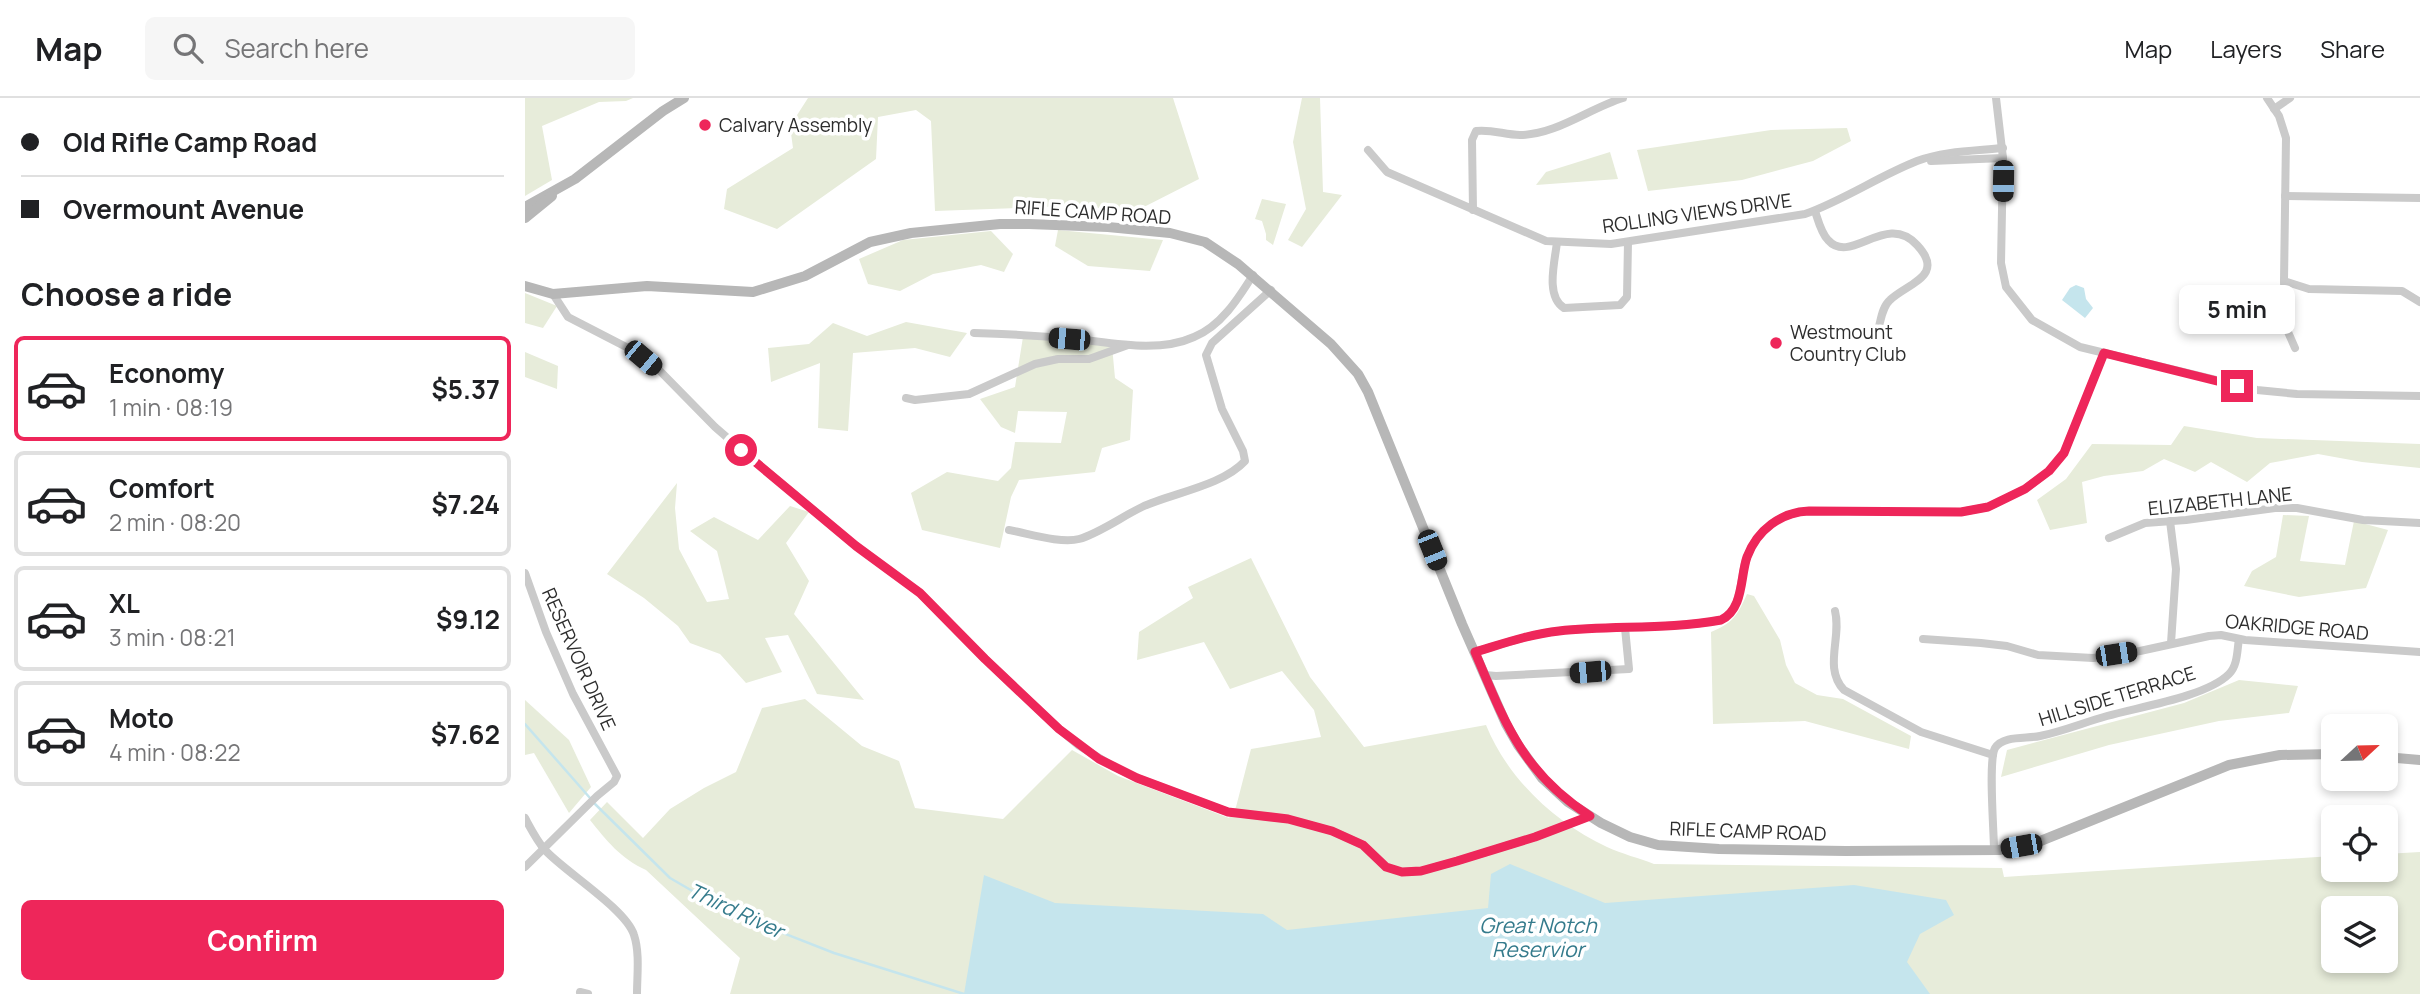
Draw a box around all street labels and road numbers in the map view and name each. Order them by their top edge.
street label: ROLLING VIEWS DRIVE [1601,187,1793,239]
street label: RIFLE CAMP ROAD [1014,194,1172,230]
street label: ELIZABETH LANE [2147,481,2293,521]
street label: RESERVOIR DRIVE [536,584,622,734]
street label: OAKRIDGE ROAD [2224,608,2370,646]
street label: HILLSIDE TERRACE [2035,660,2199,732]
street label: RIFLE CAMP ROAD [1669,815,1827,847]

